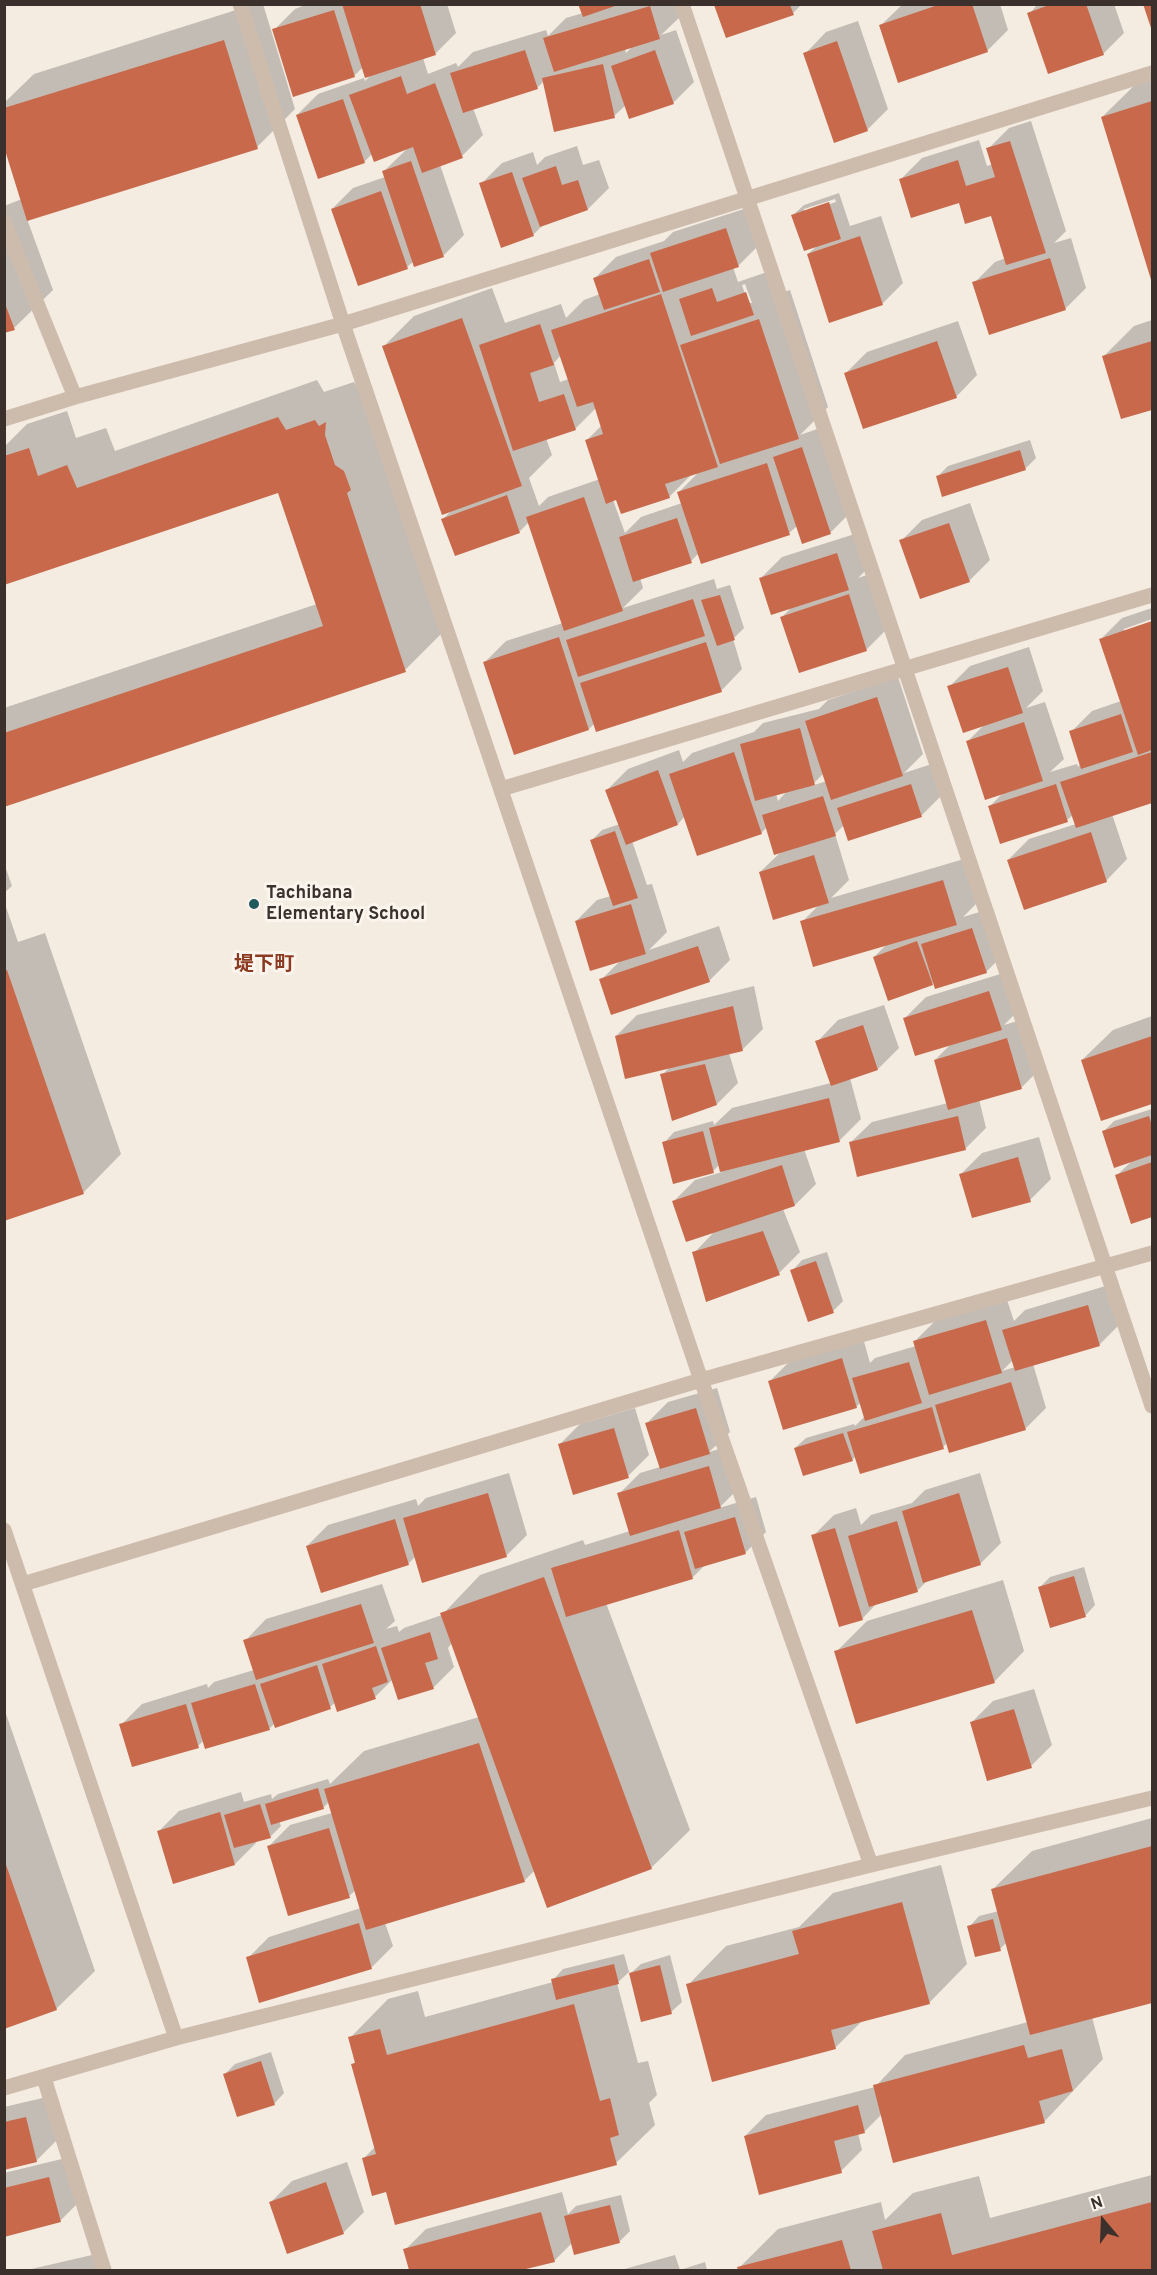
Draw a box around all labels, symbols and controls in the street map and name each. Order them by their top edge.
place label: Tachibana Elementary School [266,883,425,926]
marker: Tachibana Elementary School [247,897,261,911]
district label: 堤下町 [234,954,294,978]
north arrow [1073,2191,1133,2251]
text: N [1088,2193,1106,2215]

